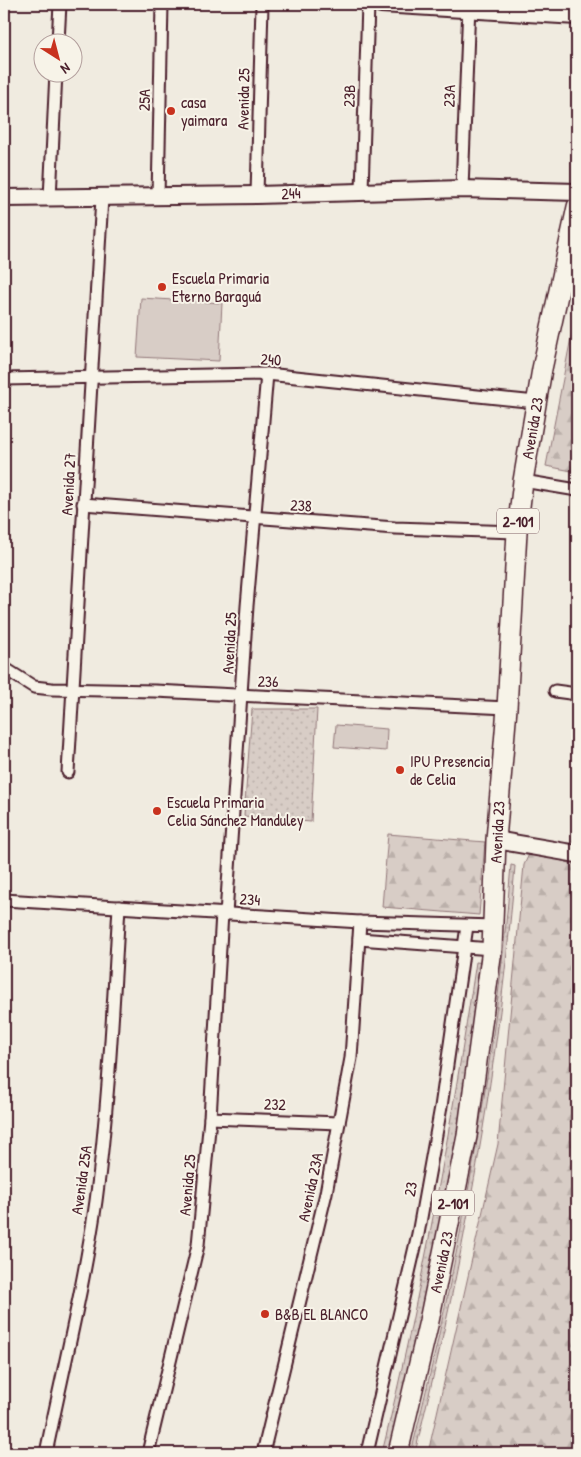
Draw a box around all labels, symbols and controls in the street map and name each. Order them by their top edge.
north arrow [32,32,82,82]
text: N [57,59,75,79]
street label: Avenida 25 [231,68,255,130]
street label: 23B [338,84,360,108]
street label: 23A [438,84,460,108]
street label: 25A [133,89,155,111]
place label: casa yaimara [181,91,227,131]
marker: casa yaimara [165,105,177,117]
street label: 244 [281,182,301,204]
place label: Escuela Primaria Eterno Baraguá [172,267,269,307]
marker: Escuela Primaria Eterno Baraguá [156,281,168,293]
street label: 240 [260,347,282,371]
street label: Avenida 23 [516,395,548,461]
street label: Avenida 27 [55,452,81,516]
street label: 238 [290,493,312,517]
road number: 2-101 [497,508,539,534]
street label: Avenida 25 [216,611,242,674]
street label: 236 [257,670,279,692]
place label: IPU Presencia de Celia [410,750,490,790]
marker: IPU Presencia de Celia [394,764,406,776]
place label: Escuela Primaria Celia Sánchez Manduley [167,791,304,831]
street label: Avenida 23 [484,800,510,864]
marker: Escuela Primaria Celia Sánchez Manduley [151,805,163,817]
street label: 234 [239,887,261,911]
street label: 232 [264,1093,287,1115]
street label: Avenida 25A [65,1144,97,1216]
street label: Avenida 23A [292,1150,328,1224]
street label: Avenida 25 [173,1153,201,1217]
street label: 23 [398,1180,422,1198]
road number: 2-101 [432,1190,474,1216]
street label: Avenida 23 [424,1229,458,1295]
place label: B&B EL BLANCO [275,1303,368,1325]
marker: B&B EL BLANCO [259,1308,271,1320]

